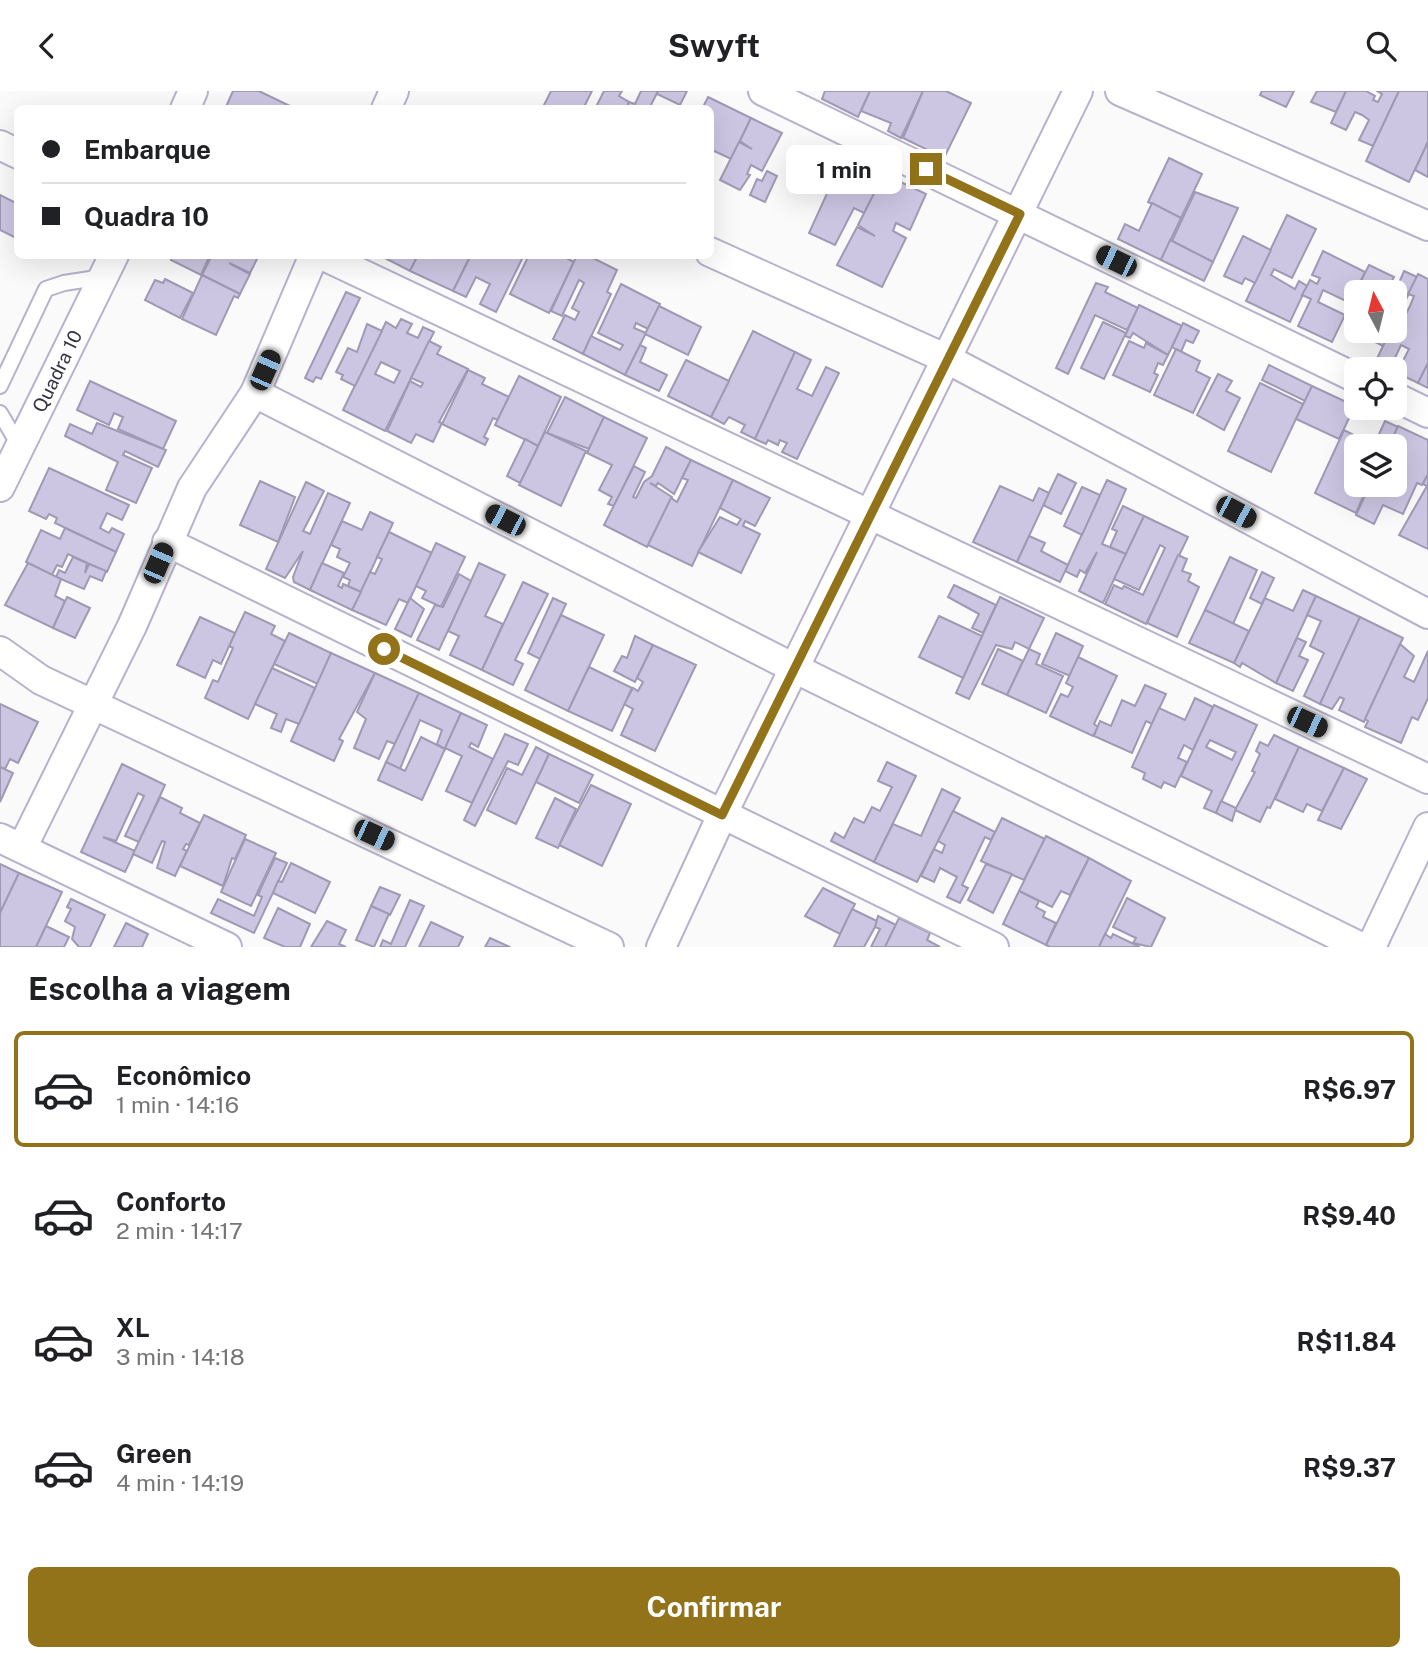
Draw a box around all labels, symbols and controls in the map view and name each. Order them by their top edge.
icon: back [28,27,66,65]
text: Swyft [668,27,760,64]
icon: search [1362,27,1400,65]
text: Embarque [84,134,211,165]
callout: 1 min [786,145,902,193]
route end [910,153,942,185]
text: 1 min [816,156,872,183]
text: Quadra 10 [84,201,209,232]
car [1093,242,1140,280]
north arrow [1344,280,1407,343]
map controls [1344,280,1407,497]
street label: Quadra 10 [28,326,86,416]
car [247,347,284,393]
button: locate [1344,357,1407,420]
button: layers [1344,434,1407,497]
car [1213,493,1260,531]
car [482,501,529,539]
car [141,540,176,586]
route start [368,633,400,665]
car [1284,704,1331,740]
car [351,817,398,853]
text: Escolha a viagem [28,970,291,1007]
icon: car [32,1058,95,1121]
text: Econômico [116,1060,251,1091]
text: R$6.97 [1303,1074,1396,1105]
text: 1 min · 14:16 [116,1091,239,1118]
icon: car [32,1184,95,1247]
text: Conforto [116,1186,226,1217]
text: R$9.40 [1302,1200,1396,1231]
text: 2 min · 14:17 [116,1217,243,1244]
icon: car [32,1310,95,1373]
text: XL [116,1312,150,1343]
text: R$11.84 [1297,1326,1396,1357]
text: 3 min · 14:18 [116,1343,245,1370]
icon: car [32,1436,95,1499]
text: Green [116,1438,192,1469]
text: R$9.37 [1303,1452,1396,1483]
text: 4 min · 14:19 [116,1469,244,1496]
button: Confirmar [28,1567,1400,1647]

